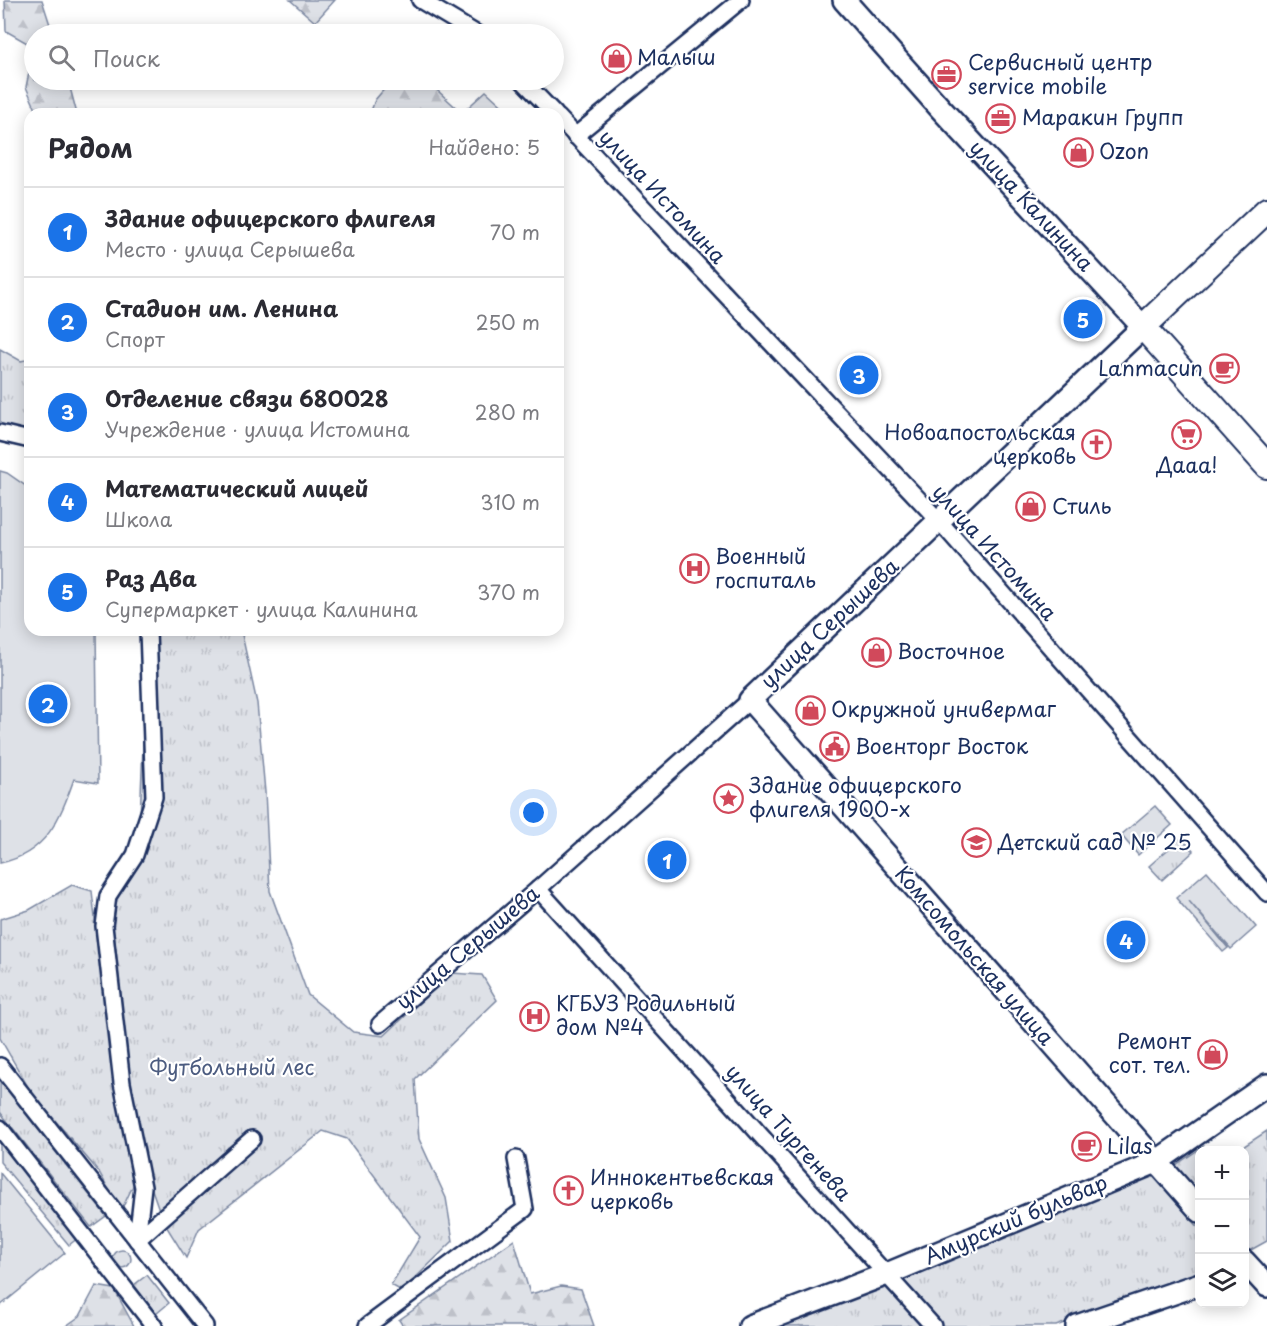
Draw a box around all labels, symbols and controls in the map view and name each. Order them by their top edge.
search box [24,24,564,90]
place label: Малыш [637,40,716,72]
icon: search [45,41,78,74]
text: Поиск [93,41,160,74]
shop icon: Малыш [600,42,632,74]
place label: Сервисный центр service mobile [968,45,1152,101]
office icon: Сервисный центр service mobile [931,59,963,91]
place label: Маракин Групп [1022,100,1184,132]
office icon: Маракин Групп [985,102,1017,134]
street label: улица Истомина [593,121,735,271]
text: Рядом [48,128,133,167]
text: Найдено: 5 [429,132,540,162]
street label: улица Калинина [963,132,1103,278]
place label: Ozon [1099,134,1149,166]
shop icon: Ozon [1062,136,1094,168]
text: Здание офицерского флигеля [105,201,436,234]
text: 1 [63,217,72,247]
text: 70 m [490,217,540,247]
text: Место · улица Серышева [105,234,355,264]
text: Стадион им. Ленина [105,291,338,324]
pin: 5 [1064,296,1102,342]
text: 2 [60,307,75,337]
text: 250 m [476,307,540,337]
text: Спорт [105,324,165,354]
place label: Lanmacun [1098,351,1203,383]
pin: 3 [840,352,878,398]
cafe icon: Lanmacun [1208,353,1240,385]
text: Отделение связи 680028 [105,381,389,414]
text: 3 [61,397,74,427]
text: 280 m [475,397,540,427]
text: Учреждение · улица Истомина [105,414,410,444]
place label: Новоапостольская церковь [884,415,1076,471]
supermarket icon: Дааа! [1171,419,1203,451]
church icon: Новоапостольская церковь [1081,429,1113,461]
place label: Дааа! [1155,448,1218,480]
text: Математический лицей [105,471,369,504]
street label: улица Истомина [925,476,1066,628]
text: 4 [61,487,74,517]
text: 310 m [480,487,540,517]
place label: Стиль [1052,489,1111,521]
shop icon: Стиль [1015,491,1047,523]
text: Школа [105,504,172,534]
place label: Военный госпиталь [715,539,816,595]
street label: улица Серышева [752,550,905,695]
hospital icon: Военный госпиталь [678,553,710,585]
text: Раз Два [105,561,197,594]
text: 5 [61,577,74,607]
text: 370 m [477,577,540,607]
text: Супермаркет · улица Калинина [105,594,418,624]
place label: Восточное [897,634,1005,666]
shop icon: Восточное [860,636,892,668]
pin: 2 [28,682,68,726]
place label: Окружной универмаг [831,692,1057,724]
shop icon: Окружной универмаг [794,694,826,726]
place label: Военторг Восток [855,729,1029,761]
public building icon: Военторг Восток [818,731,850,763]
place label: Здание офицерского флигеля 1900-х [749,768,962,824]
place icon: Здание офицерского флигеля 1900-х [712,782,744,814]
your location [519,798,548,827]
place label: Детский сад № 25 [997,825,1192,857]
school or university icon: Детский сад № 25 [961,827,993,859]
pin: 1 [648,838,686,882]
street label: Комсомольская улица [888,858,1063,1052]
street label: улица Серышева [388,877,546,1016]
pin: 4 [1106,918,1146,962]
place label: КГБУЗ Родильный дом №4 [556,986,736,1042]
hospital icon: КГБУЗ Родильный дом №4 [519,1000,551,1032]
place label: Ремонт сот. тел. [1109,1024,1192,1080]
shop icon: Ремонт сот. тел. [1196,1038,1228,1070]
park label: Футбольный лес [149,1050,315,1082]
street label: улица Тургенева [719,1056,860,1207]
place label: Lilas [1107,1129,1153,1161]
cafe icon: Lilas [1070,1131,1102,1163]
map controls [1195,1146,1249,1308]
button: + [1195,1146,1249,1200]
place label: Иннокентьевская церковь [590,1160,774,1216]
street label: Амурский бульвар [918,1165,1112,1271]
church icon: Иннокентьевская церковь [553,1174,585,1206]
button: − [1195,1200,1249,1254]
button: layers [1195,1254,1249,1308]

